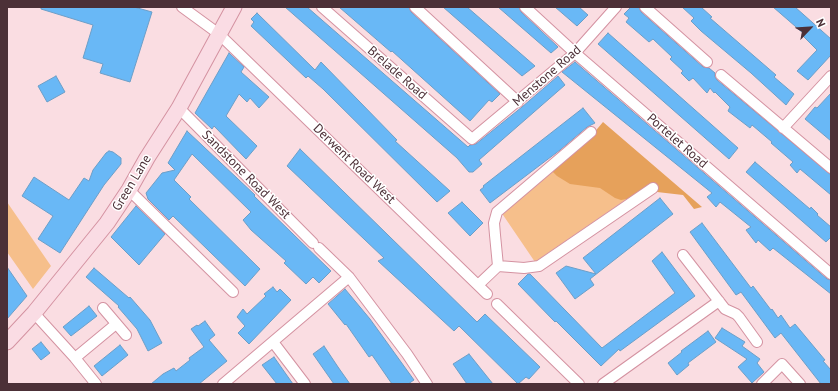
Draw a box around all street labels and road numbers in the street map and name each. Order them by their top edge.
street label: Menstone Road [510,42,584,110]
street label: Brelade Road [364,43,430,103]
street label: Portelet Road [643,110,711,172]
street label: Derwent Road West [310,121,398,207]
street label: Sandstone Road West [198,127,294,223]
street label: Green Lane [109,152,155,214]

